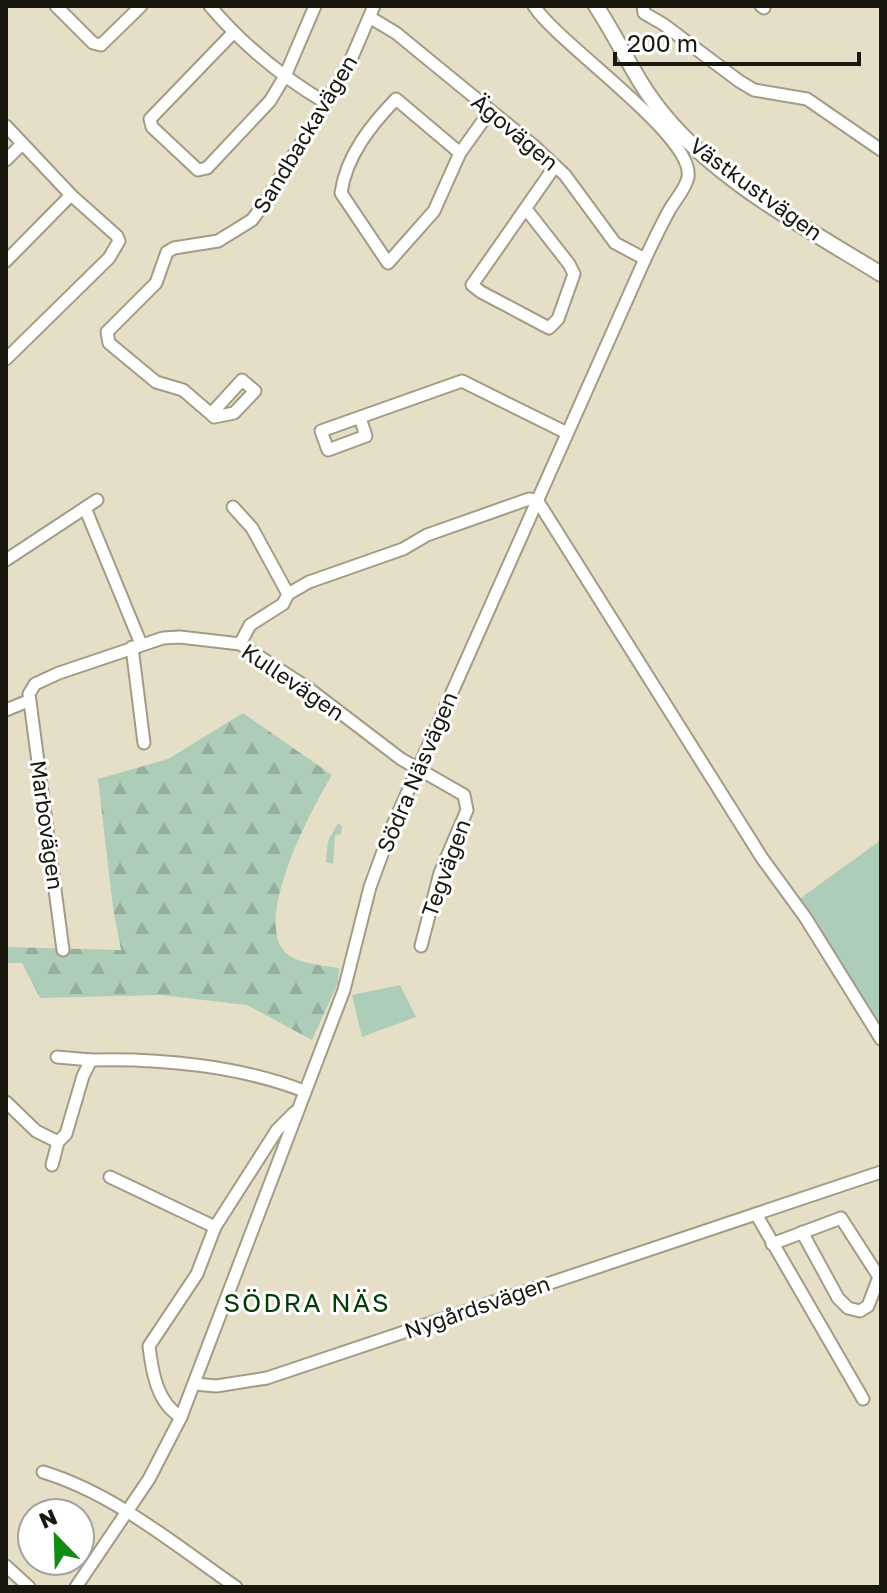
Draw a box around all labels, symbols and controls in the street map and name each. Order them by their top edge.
scale bar [615,16,859,66]
text: 200 m [627,28,698,57]
street label: Sandbackavägen [247,50,362,218]
street label: Ägovägen [466,88,564,176]
street label: Västkustvägen [685,131,828,246]
street label: Kullevägen [237,637,350,726]
street label: Södra Näsvägen [371,687,463,856]
street label: Marbovägen [25,759,70,891]
street label: Tegvägen [415,815,476,920]
street label: Nygårdsvägen [400,1269,553,1344]
district label: SÖDRA NÄS [223,1287,391,1318]
north arrow [16,1497,96,1577]
text: N [35,1502,61,1534]

